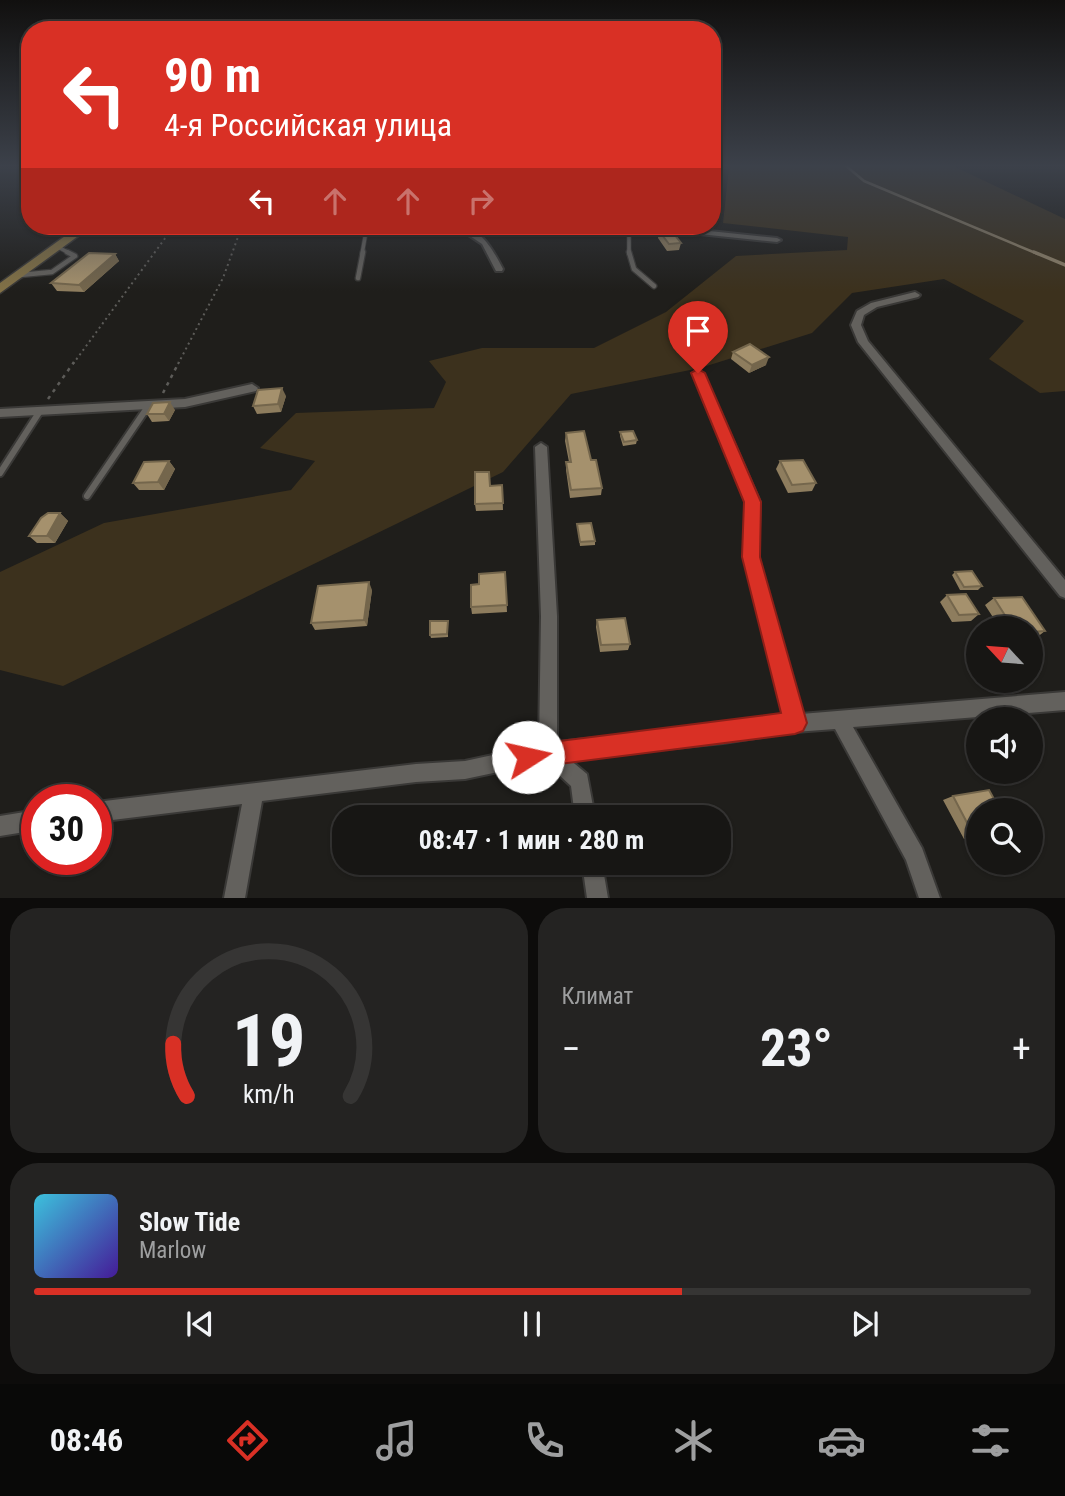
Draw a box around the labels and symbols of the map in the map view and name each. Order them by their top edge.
pin [668,301,728,373]
north arrow [966,616,1043,693]
position arrow [491,720,565,794]
speed limit sign: 30 [21,784,112,875]

